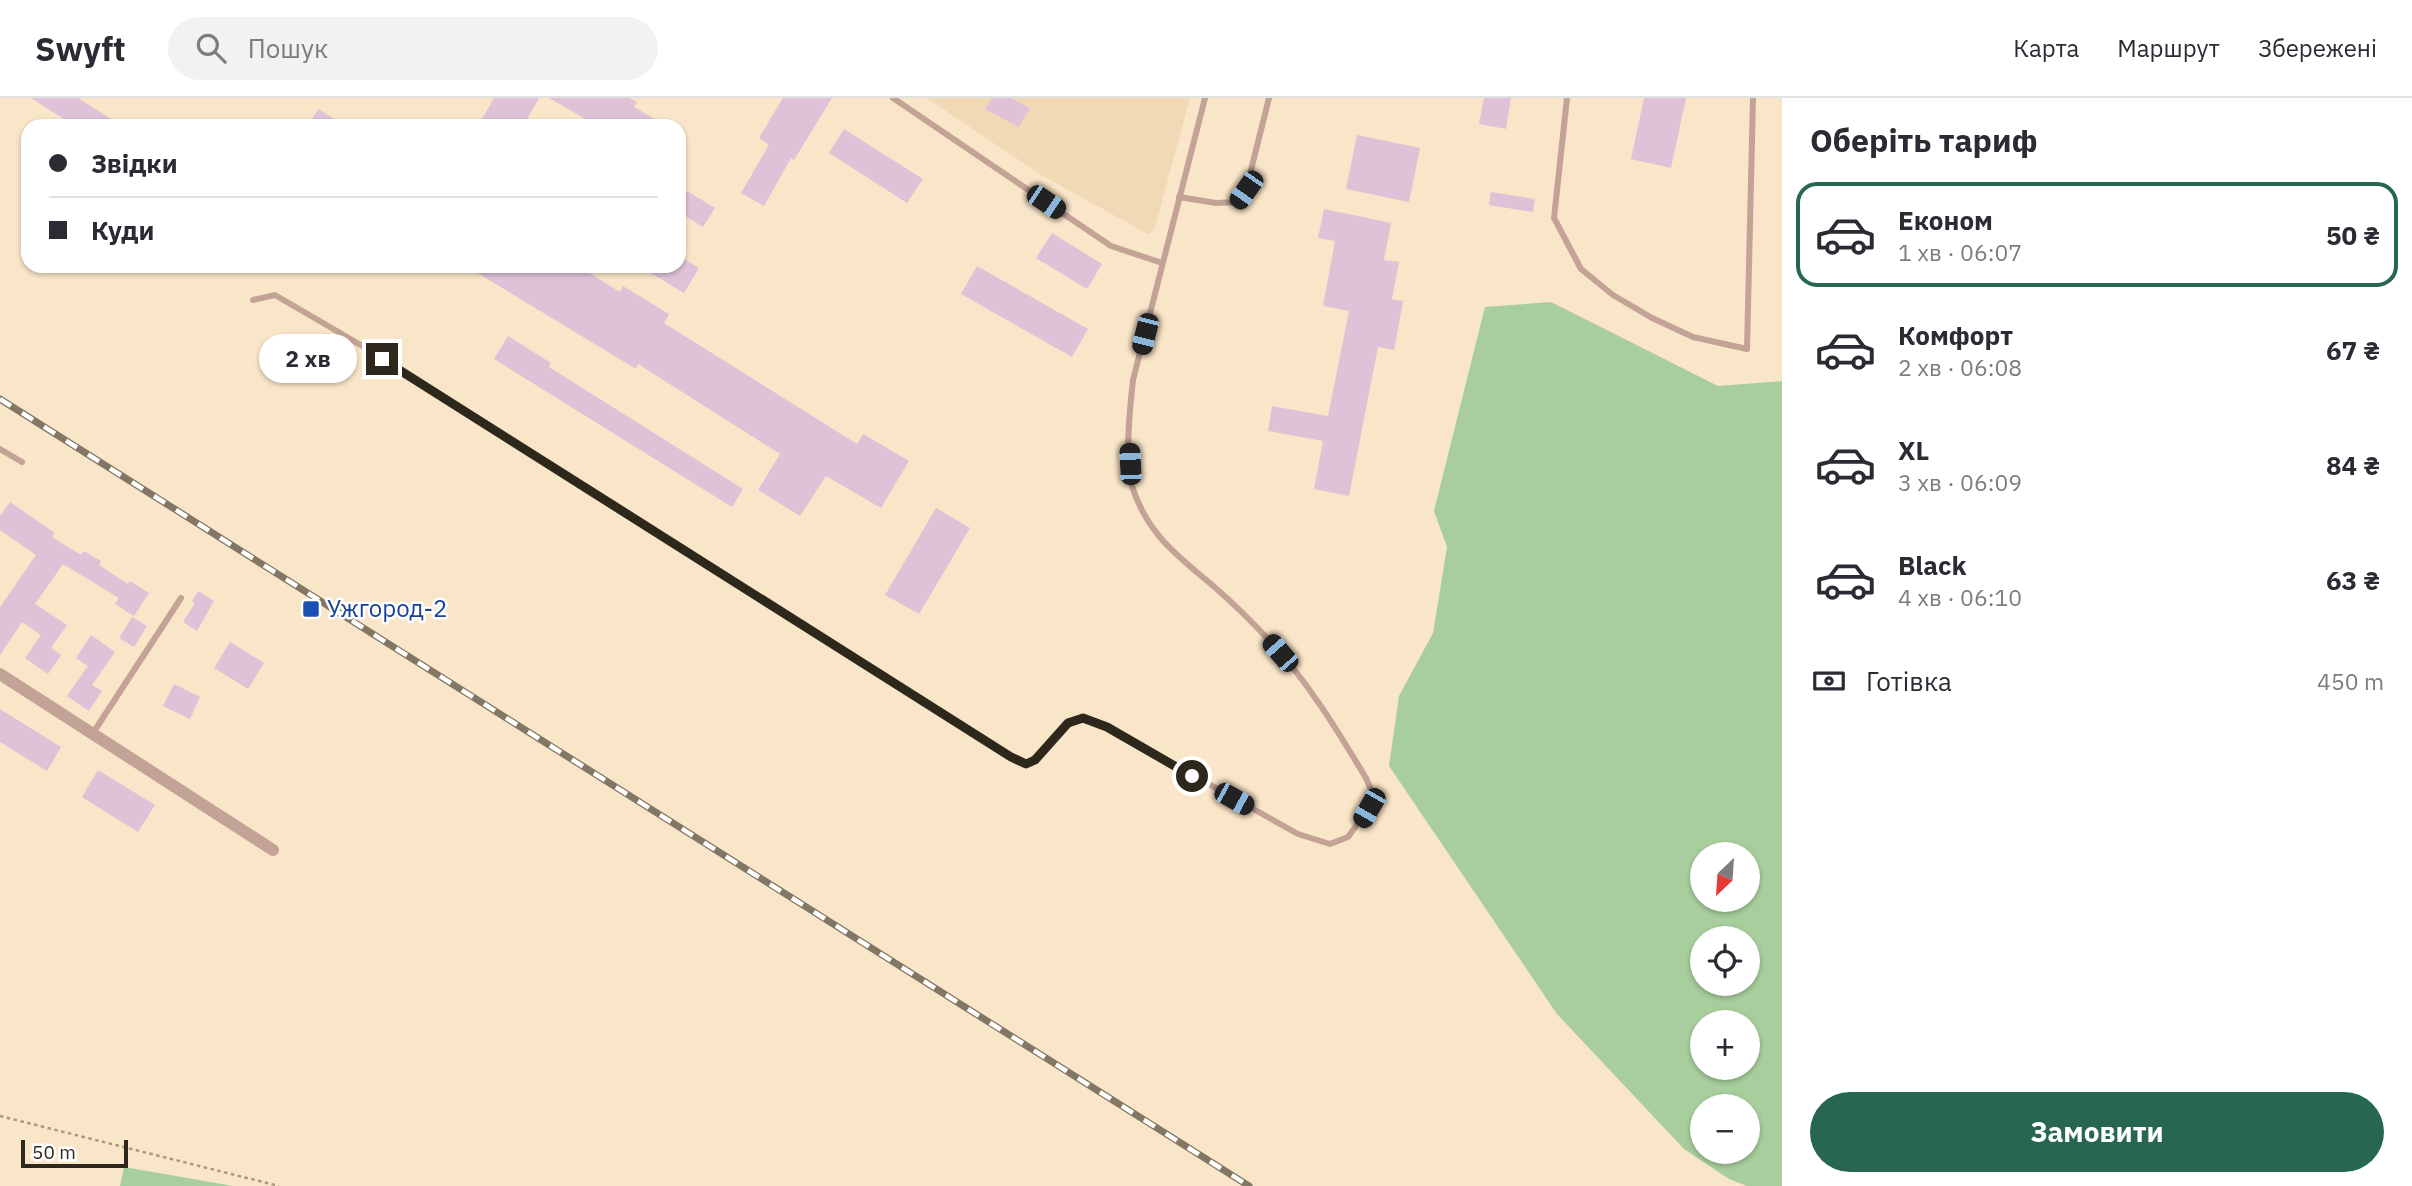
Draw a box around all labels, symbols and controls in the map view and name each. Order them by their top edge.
search box [168,17,658,80]
text: Swyft [35,27,126,70]
icon: search [192,29,230,67]
text: Пошук [248,31,328,65]
text: Карта [2013,32,2079,64]
text: Маршрут [2117,32,2220,64]
text: Збережені [2258,32,2377,64]
text: Оберіть тариф [1810,119,2037,161]
text: Звідки [91,146,178,180]
car [1226,167,1267,213]
car [1023,182,1070,222]
icon: car [1814,203,1877,266]
text: Економ [1898,203,1993,237]
text: Куди [91,213,154,247]
text: 50 ₴ [2326,218,2380,252]
text: 1 хв · 06:07 [1898,237,2022,267]
car [1130,311,1161,357]
icon: car [1814,318,1877,381]
text: Комфорт [1898,318,2013,352]
text: 67 ₴ [2326,333,2380,367]
callout: 2 хв [260,334,358,384]
text: 2 хв [285,343,331,373]
route end [366,343,398,375]
text: 2 хв · 06:08 [1898,352,2022,382]
icon: car [1814,433,1877,496]
text: XL [1898,433,1929,467]
car [1119,442,1142,486]
text: 84 ₴ [2326,448,2380,482]
text: 3 хв · 06:09 [1898,467,2022,497]
icon: car [1814,548,1877,611]
text: Black [1898,548,1966,582]
text: 63 ₴ [2326,563,2380,597]
text: 4 хв · 06:10 [1898,582,2022,612]
place label: Ужгород-2 [327,592,447,624]
marker: Ужгород-2 [301,599,321,619]
car [1259,630,1302,676]
icon: cash [1810,662,1848,700]
text: Готівка [1866,664,1952,698]
text: 450 m [2317,666,2384,696]
route start [1176,760,1208,792]
car [1211,780,1258,818]
car [1350,785,1389,831]
north arrow [1690,842,1760,912]
map controls [1690,842,1760,1164]
button: locate [1690,926,1760,996]
button: + [1690,1010,1760,1080]
button: Замовити [1810,1092,2384,1172]
button: − [1690,1094,1760,1164]
scale bar [21,1137,128,1169]
text: 50 m [32,1140,76,1164]

